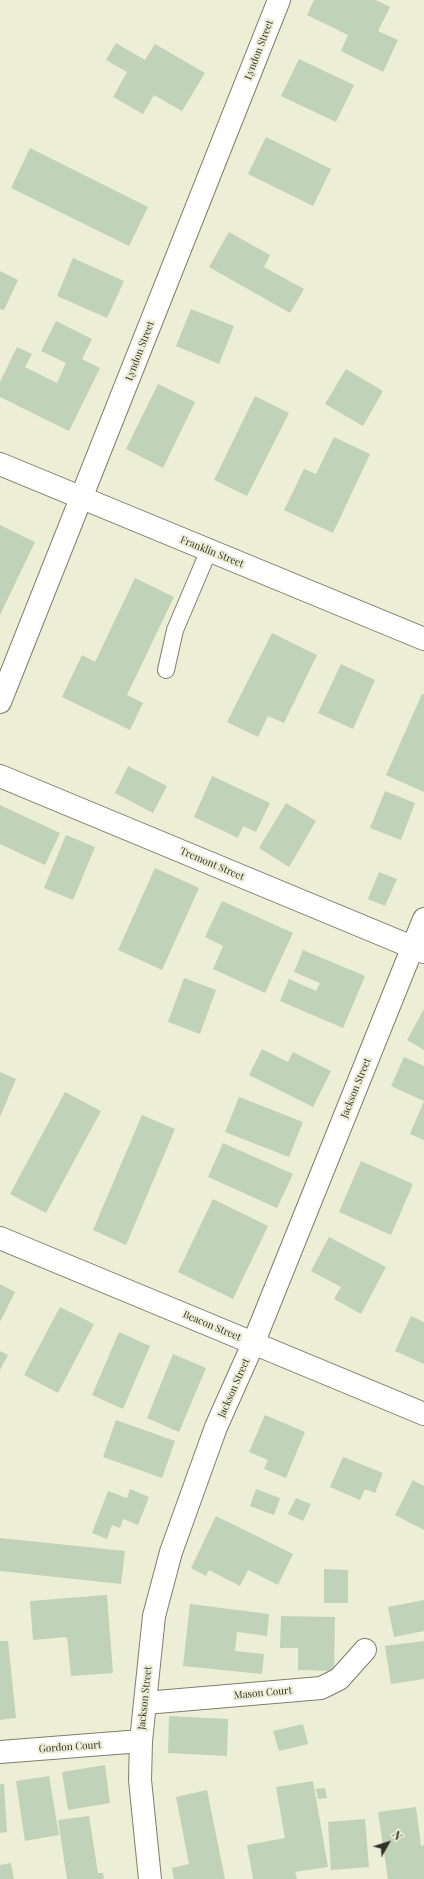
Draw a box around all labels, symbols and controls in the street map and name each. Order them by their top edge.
street label: Lyndon Street [242,18,276,82]
street label: Lyndon Street [123,319,157,383]
street label: Franklin Street [179,534,245,570]
street label: Tremont Street [178,845,246,883]
street label: Jackson Street [339,1056,373,1120]
street label: Beacon Street [181,1308,243,1344]
street label: Jackson Street [216,1356,252,1420]
street label: Jackson Street [136,1666,154,1730]
street label: Mason Court [233,1684,293,1702]
street label: Gordon Court [38,1739,102,1755]
north arrow [368,1823,408,1863]
text: N [389,1827,406,1843]

